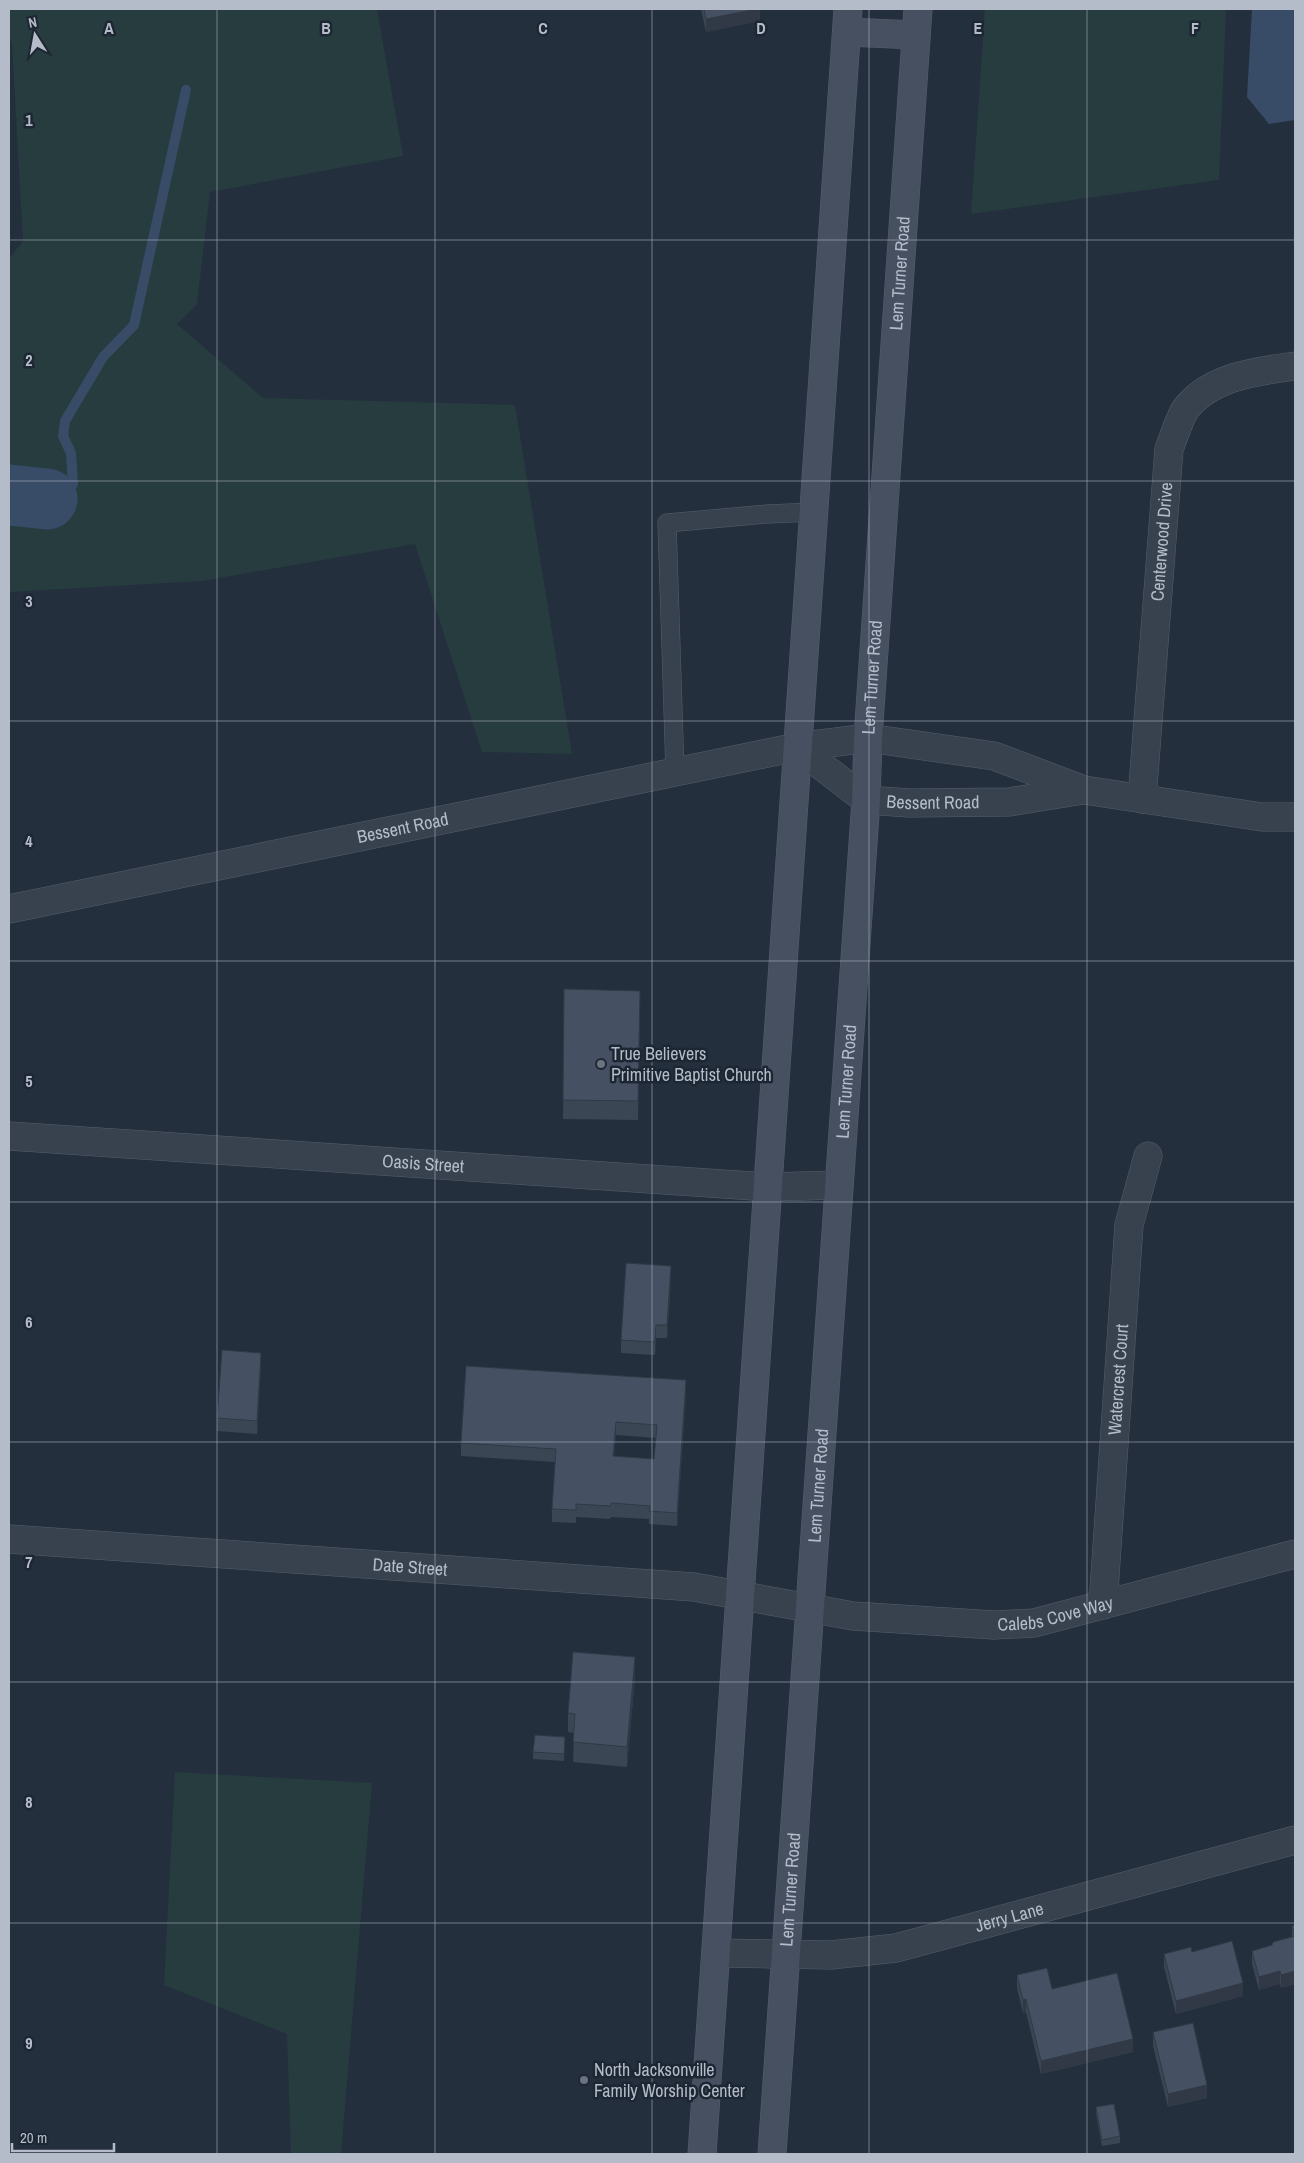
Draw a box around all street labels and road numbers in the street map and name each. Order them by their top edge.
street label: Lem Turner Road [883,215,916,331]
street label: Centerwood Drive [1144,481,1178,602]
street label: Lem Turner Road [855,620,888,735]
street label: Bessent Road [886,788,979,815]
street label: Bessent Road [355,806,451,849]
street label: Lem Turner Road [830,1024,862,1139]
street label: Oasis Street [381,1148,465,1179]
street label: Watercrest Court [1102,1323,1134,1436]
street label: Lem Turner Road [801,1428,834,1543]
street label: Date Street [372,1552,448,1582]
street label: Calebs Cove Way [997,1590,1116,1637]
street label: Lem Turner Road [773,1832,806,1947]
street label: Jerry Lane [972,1896,1046,1938]

